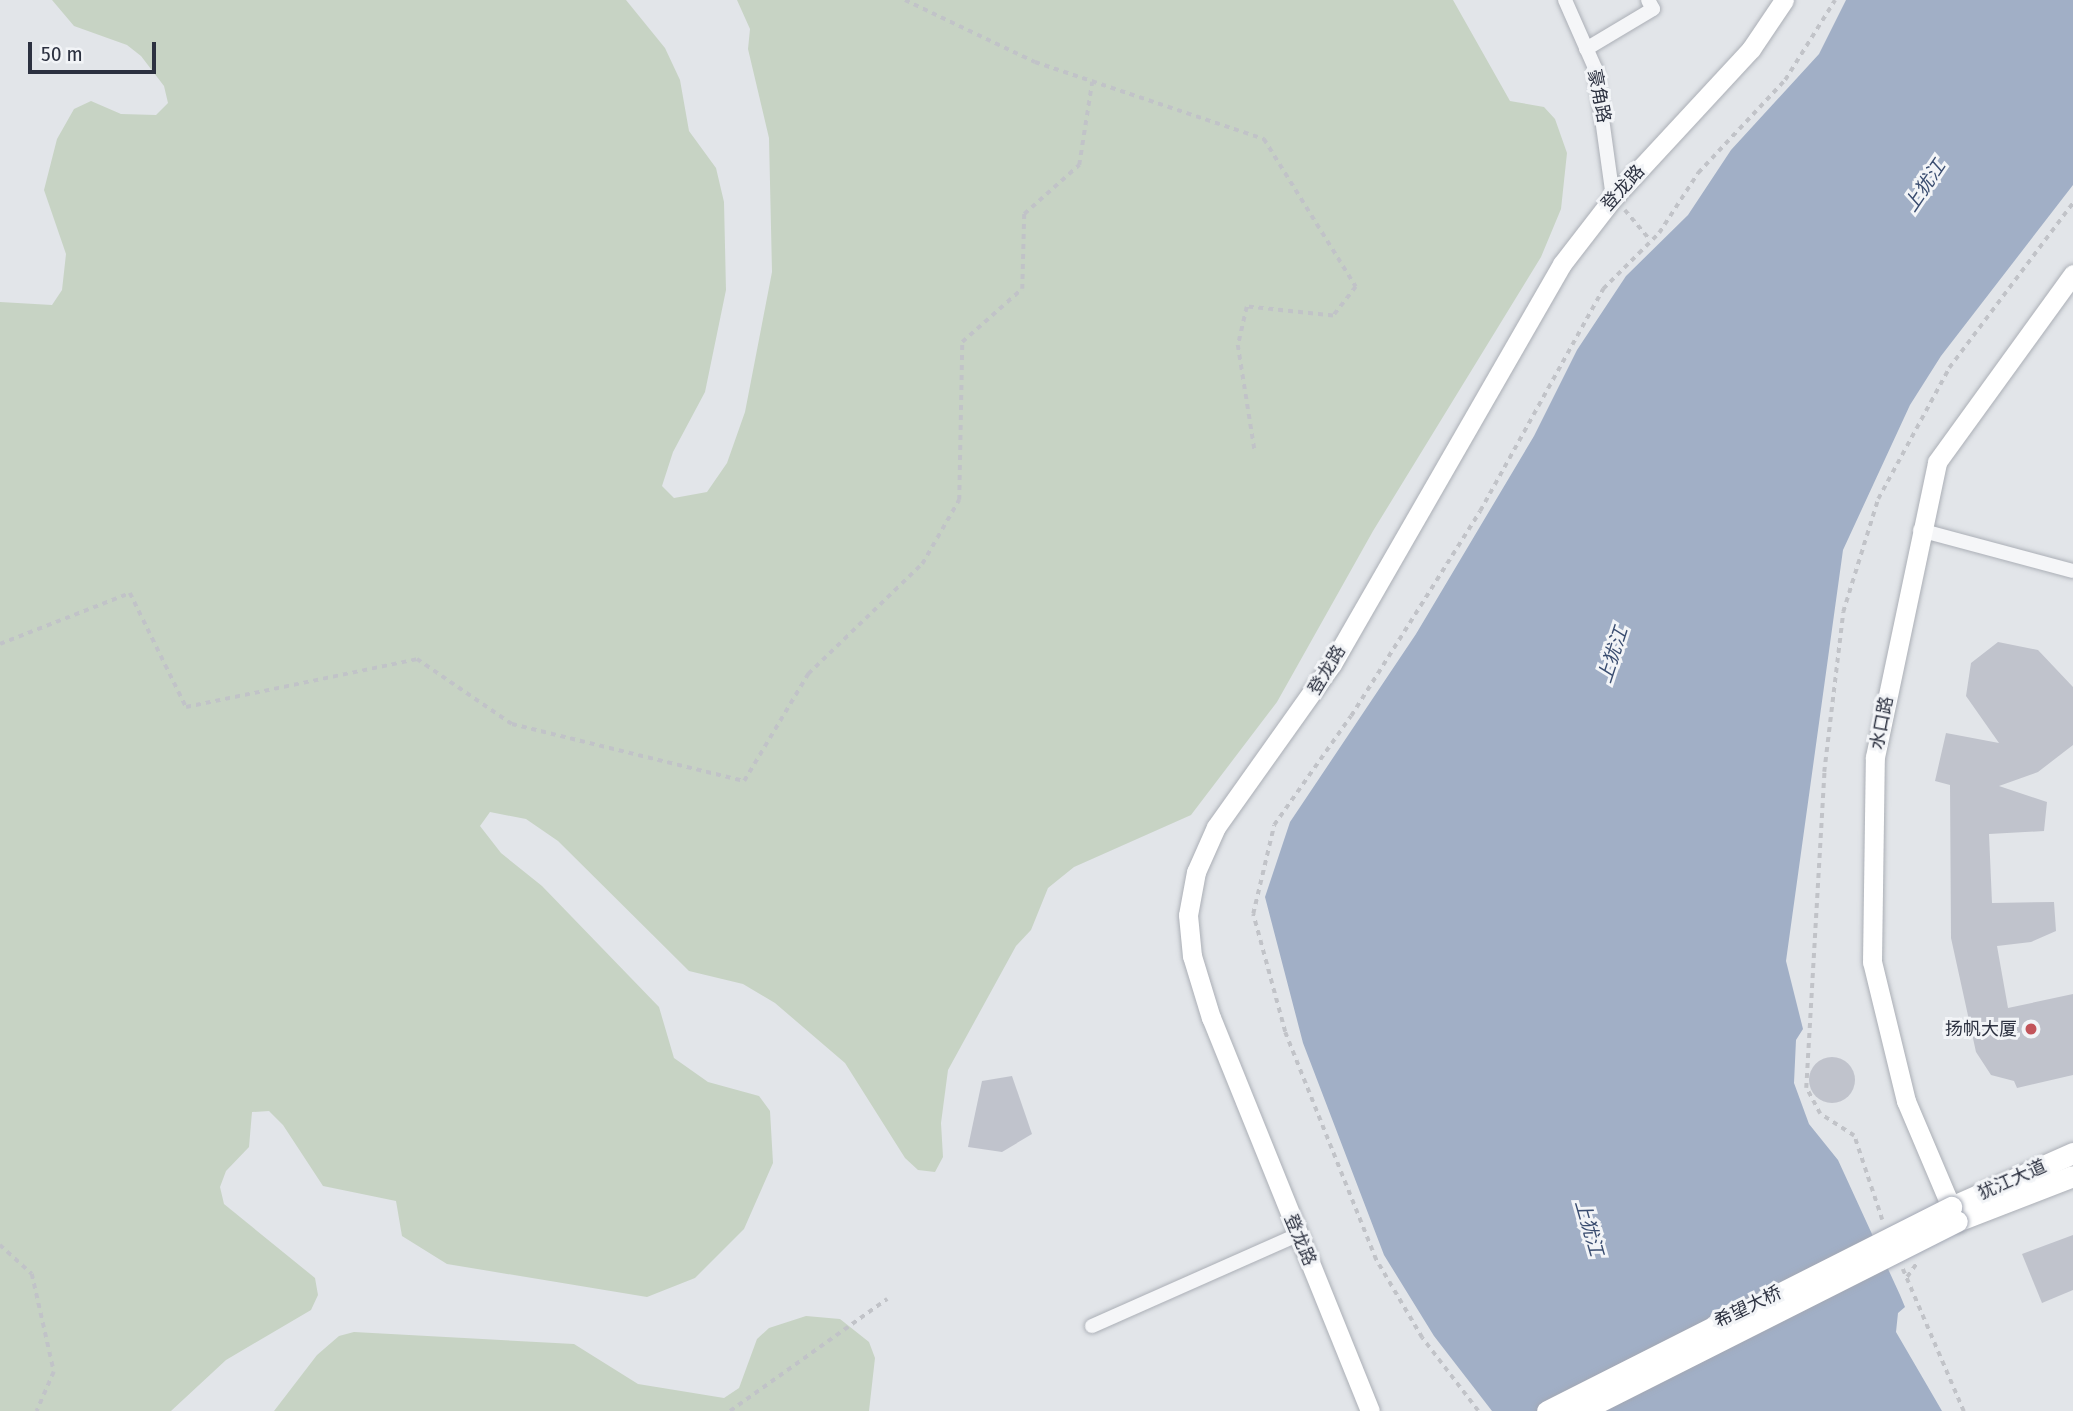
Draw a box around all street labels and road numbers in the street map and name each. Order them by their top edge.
street label: 豪角路 [1583,67,1615,125]
street label: 登龙路 [1597,161,1649,215]
street label: 登龙路 [1304,641,1350,699]
street label: 水口路 [1866,694,1898,752]
street label: 犹江大道 [1975,1155,2049,1205]
street label: 登龙路 [1280,1211,1320,1269]
street label: 希望大桥 [1711,1282,1785,1332]

